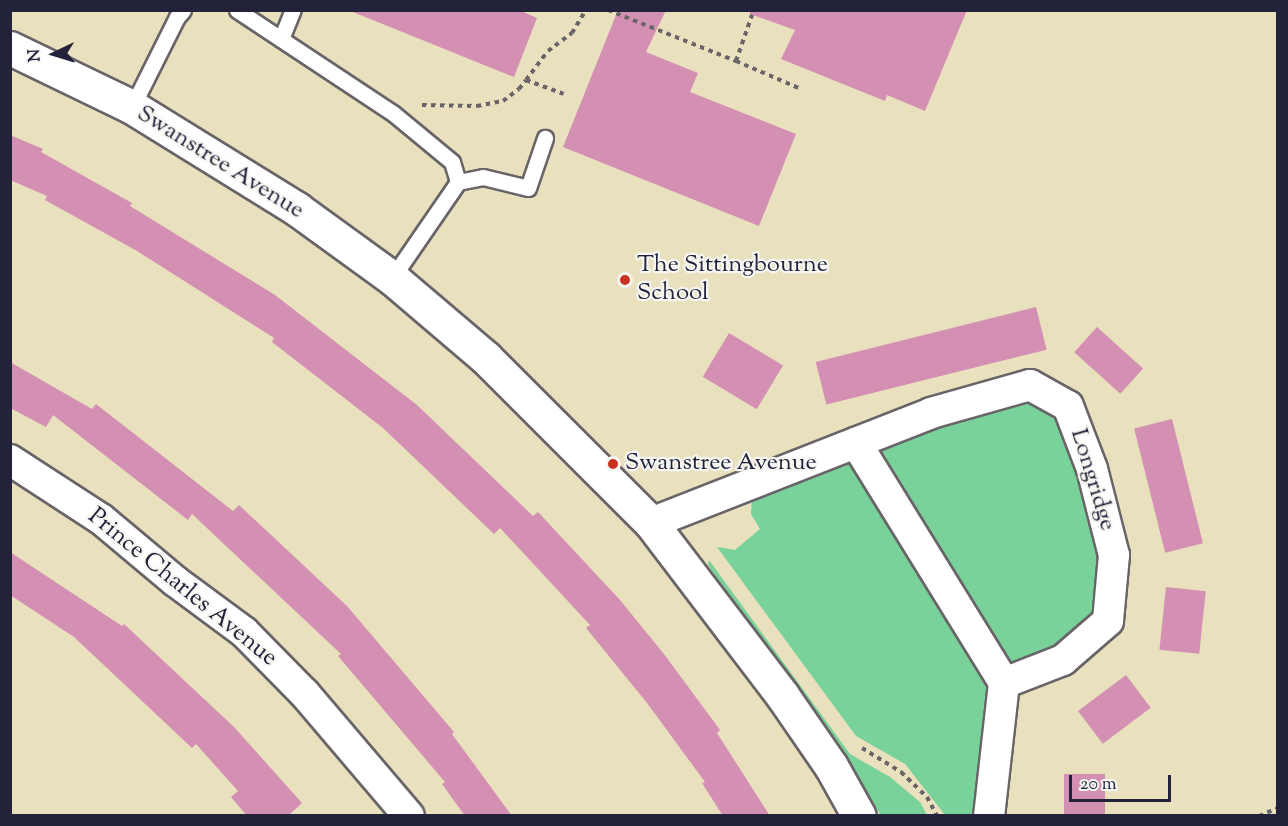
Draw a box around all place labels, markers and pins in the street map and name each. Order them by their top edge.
place label: The Sittingbourne School [637,252,828,308]
marker: The Sittingbourne School [618,273,632,287]
place label: Swanstree Avenue [625,450,817,478]
marker: Swanstree Avenue [606,457,620,471]

